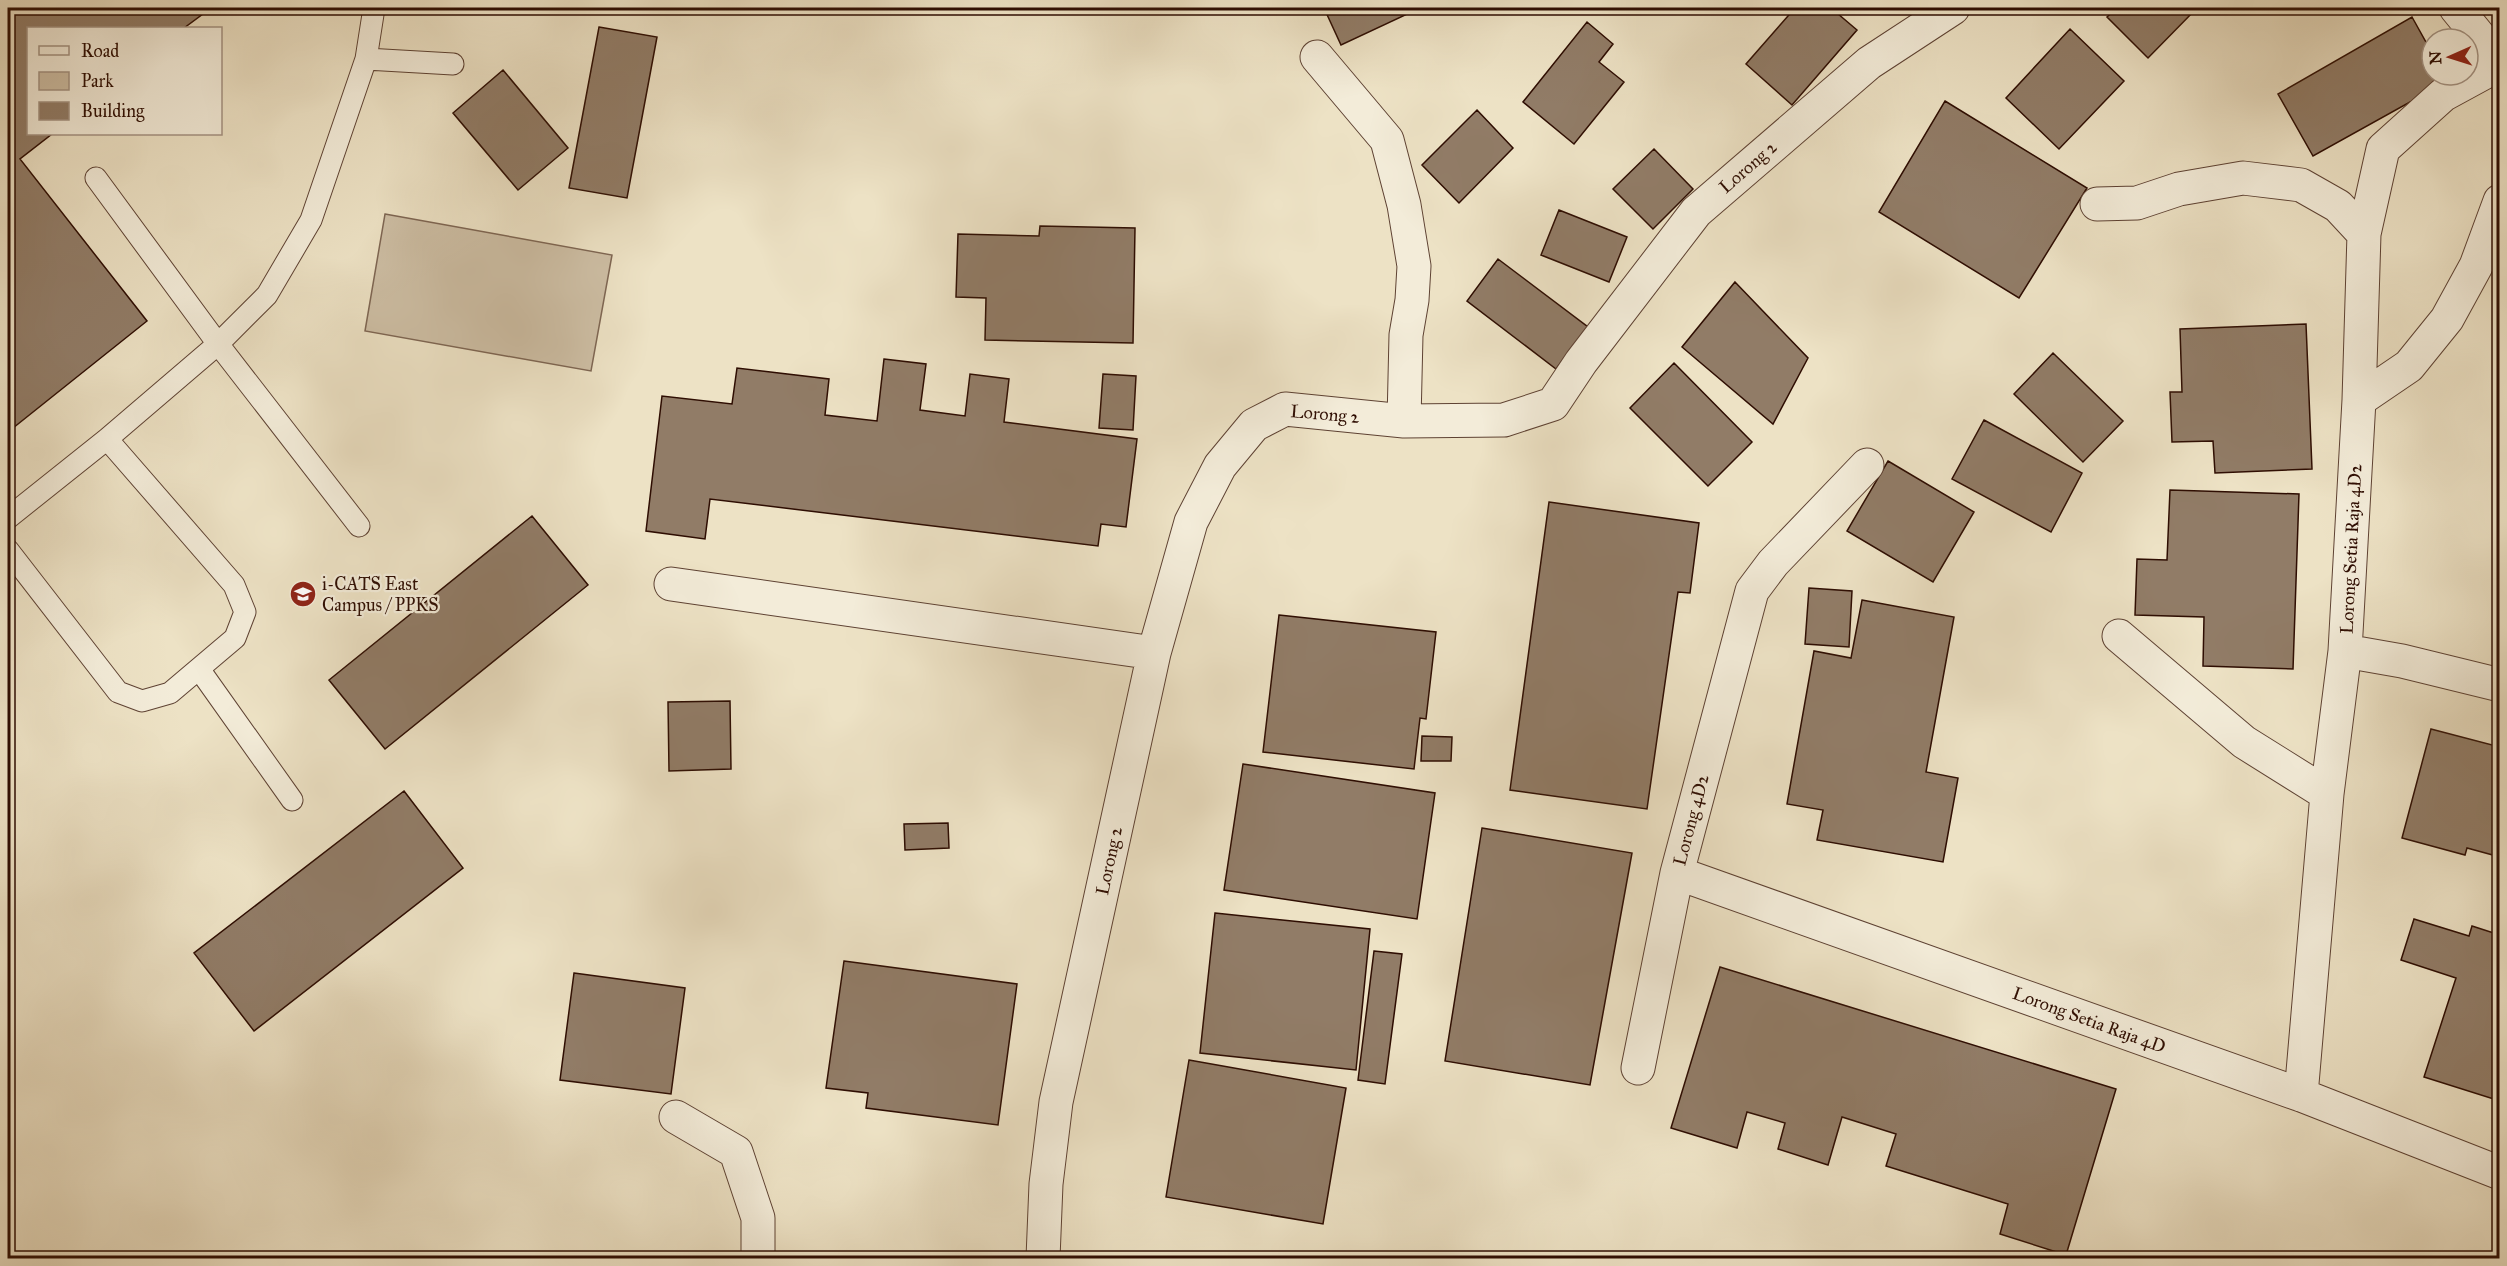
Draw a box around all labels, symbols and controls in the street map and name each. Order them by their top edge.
legend [27,27,222,135]
north arrow [2420,27,2480,87]
text: Road [81,40,119,62]
text: N [2426,50,2445,65]
text: Park [81,70,114,92]
text: Building [81,100,145,123]
street label: Lorong 2 [1715,136,1782,199]
street label: Lorong 2 [1289,400,1361,429]
street label: Lorong Setia Raja 4D2 [2336,463,2367,635]
place label: i-CATS East Campus / PPKS [322,573,438,616]
school or university icon: i-CATS East Campus / PPKS [288,579,318,609]
street label: Lorong 4D2 [1668,772,1715,868]
street label: Lorong 2 [1091,825,1128,897]
street label: Lorong Setia Raja 4D [2009,982,2169,1059]

